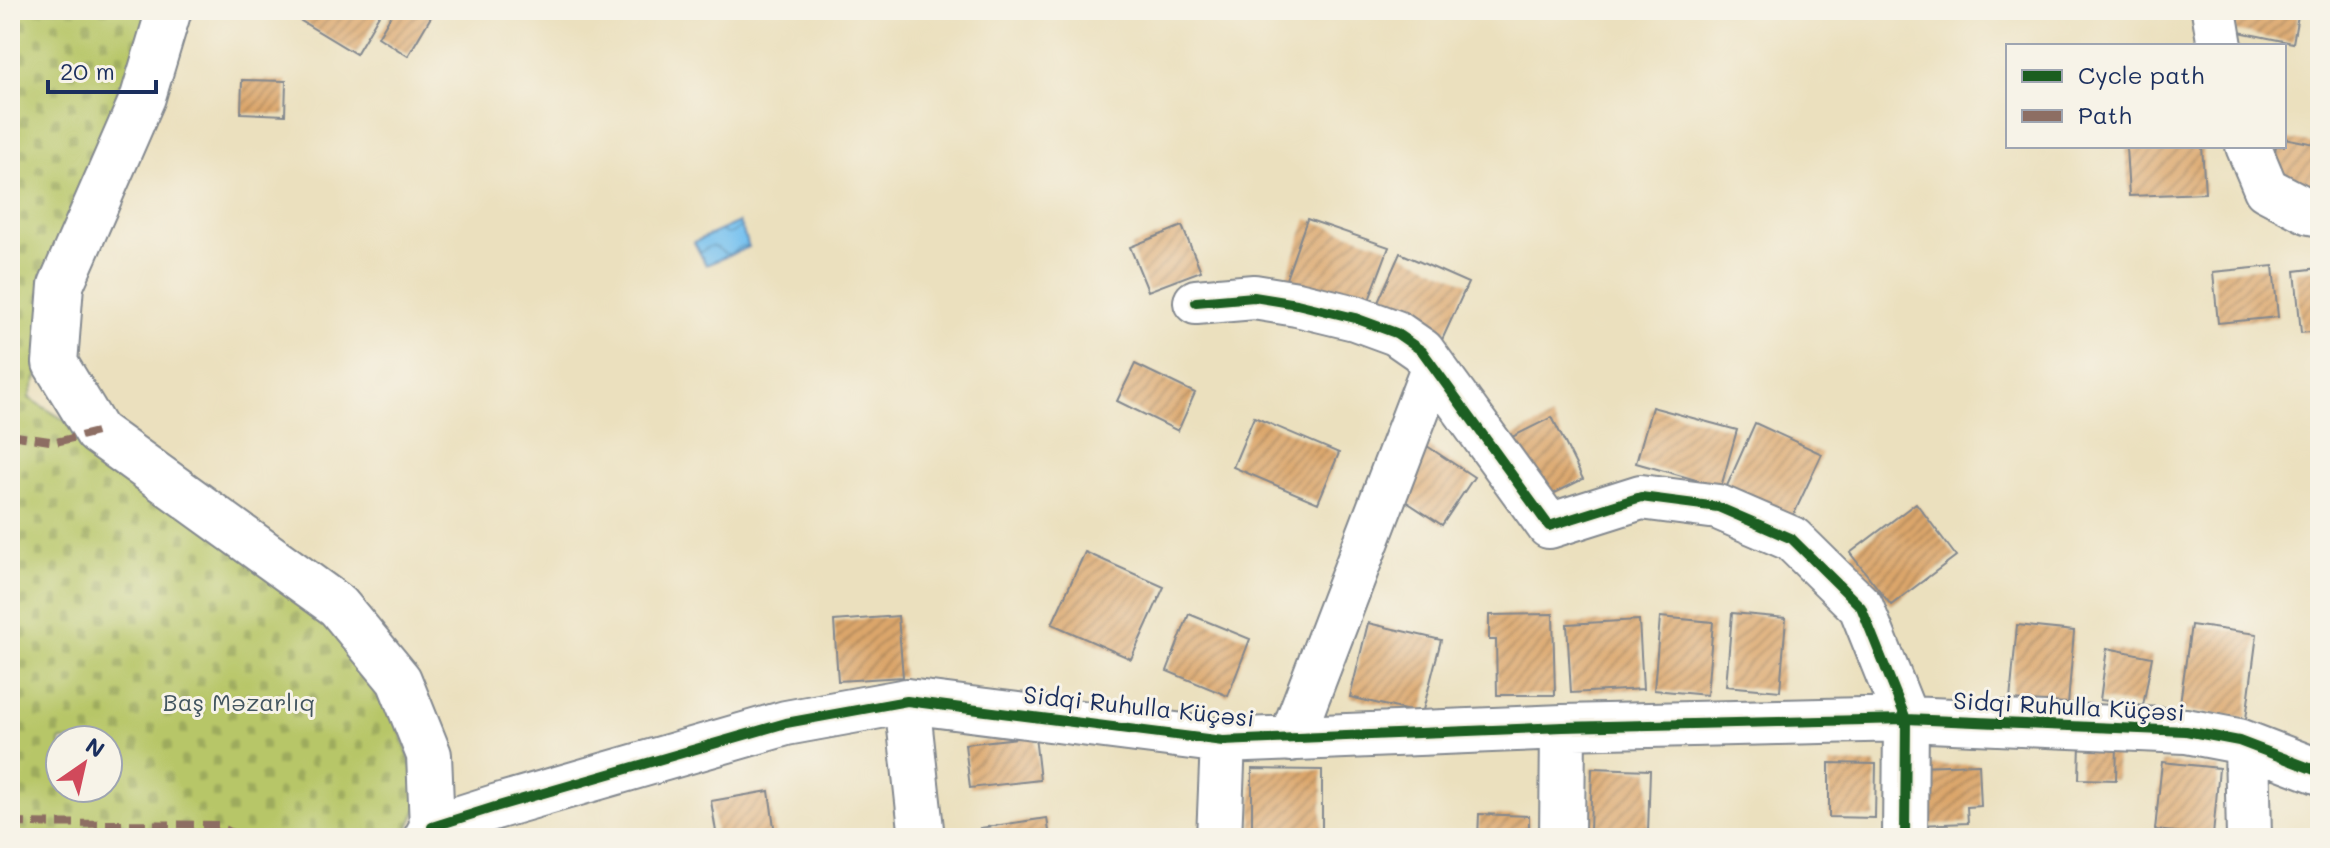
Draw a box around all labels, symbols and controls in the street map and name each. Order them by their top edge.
scale bar [48,44,156,94]
legend [2006,44,2286,148]
text: 20 m [60,55,115,86]
text: Cycle path [2078,59,2204,90]
text: Path [2078,99,2132,130]
street label: Sidqi Ruhulla Küçəsi [1022,678,1256,733]
street label: Sidqi Ruhulla Küçəsi [1952,684,2186,727]
park label: Baş Məzarlıq [163,686,315,717]
north arrow [44,724,124,804]
text: N [80,730,110,764]

